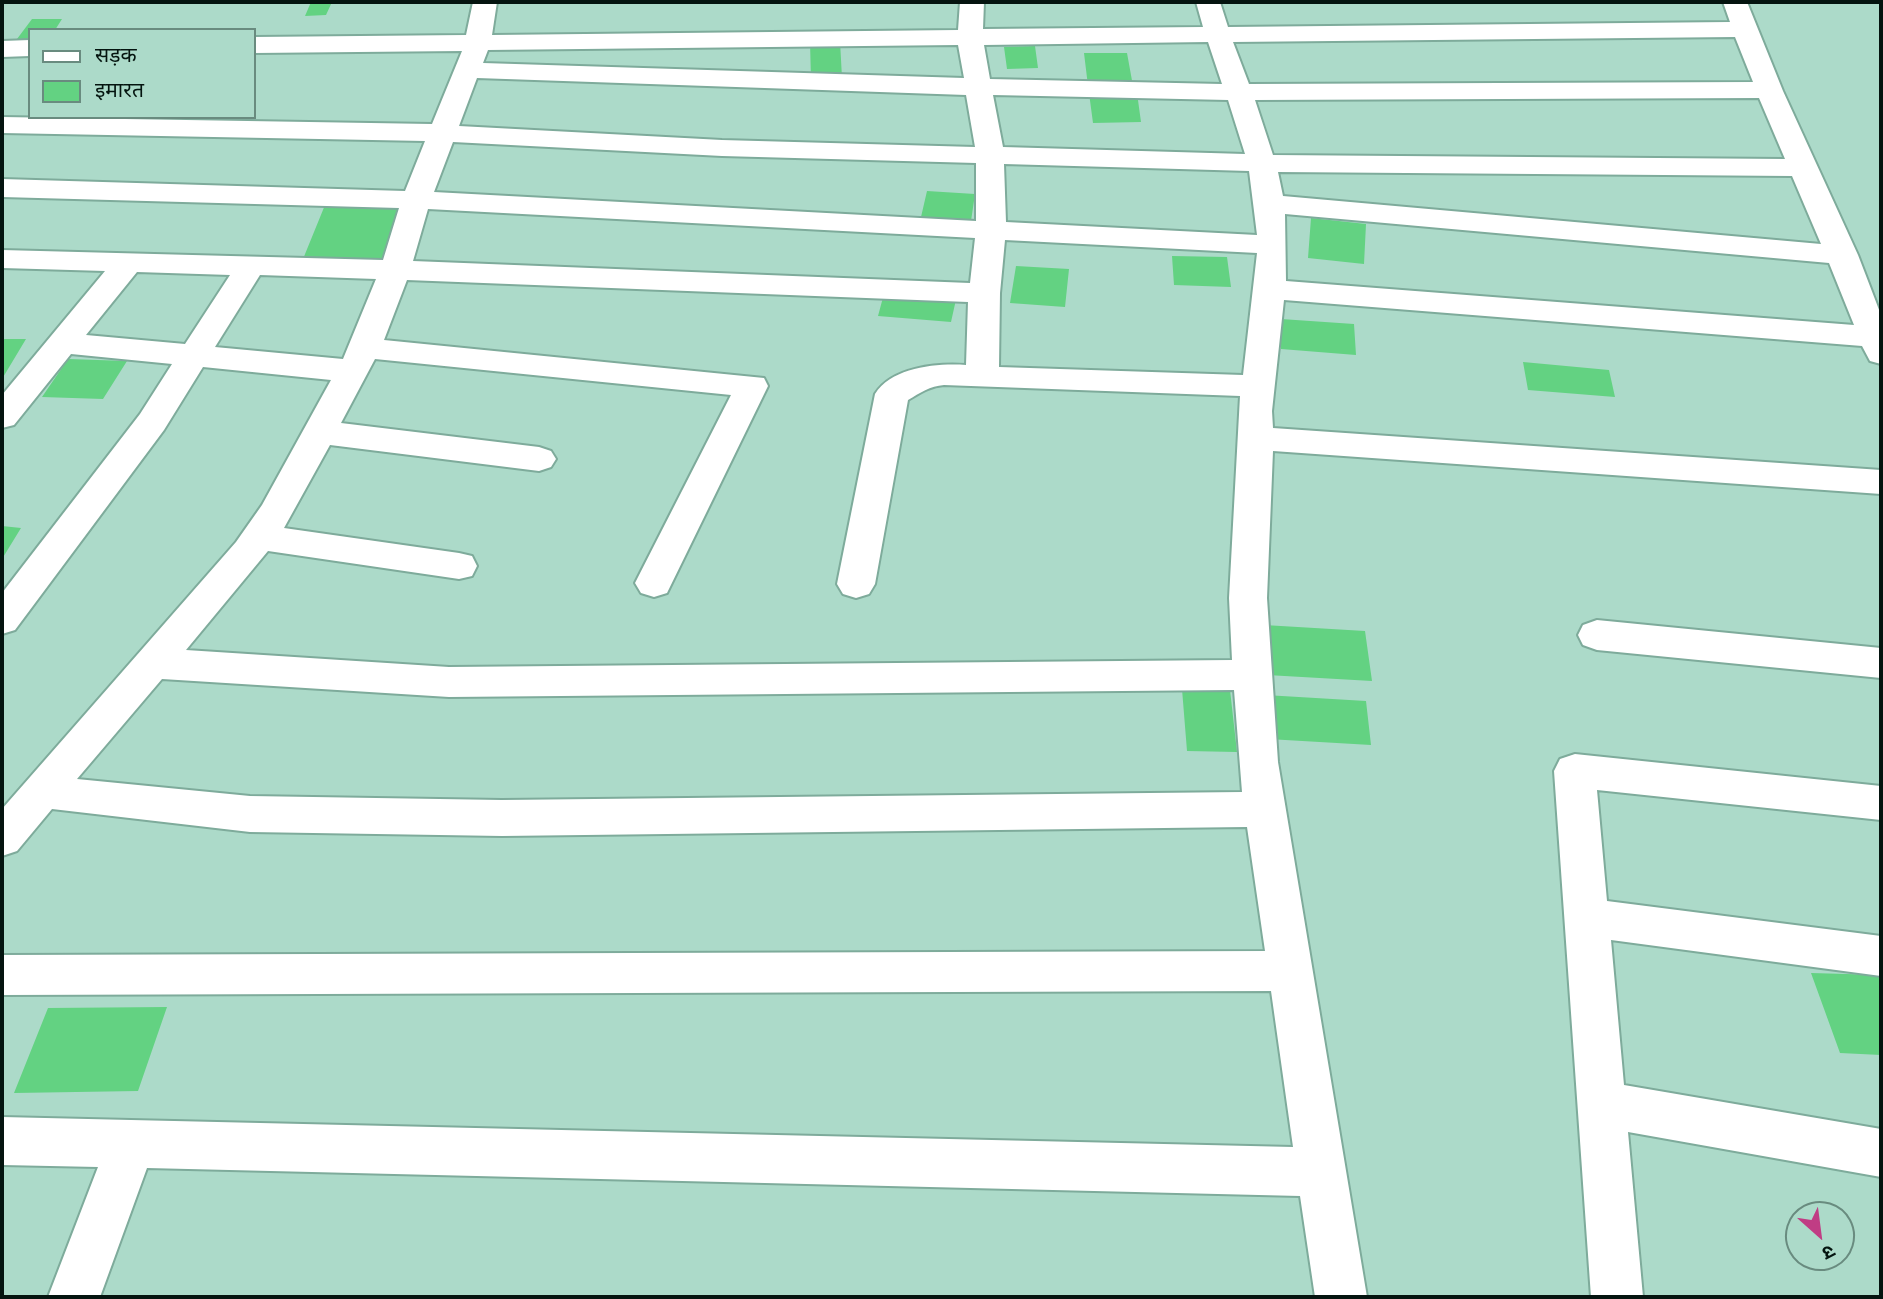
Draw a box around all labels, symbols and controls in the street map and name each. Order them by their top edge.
legend [28,28,256,119]
text: सड़क [95,42,137,66]
text: इमारत [95,77,144,101]
north arrow [1785,1201,1855,1271]
text: उ [1819,1240,1839,1265]

